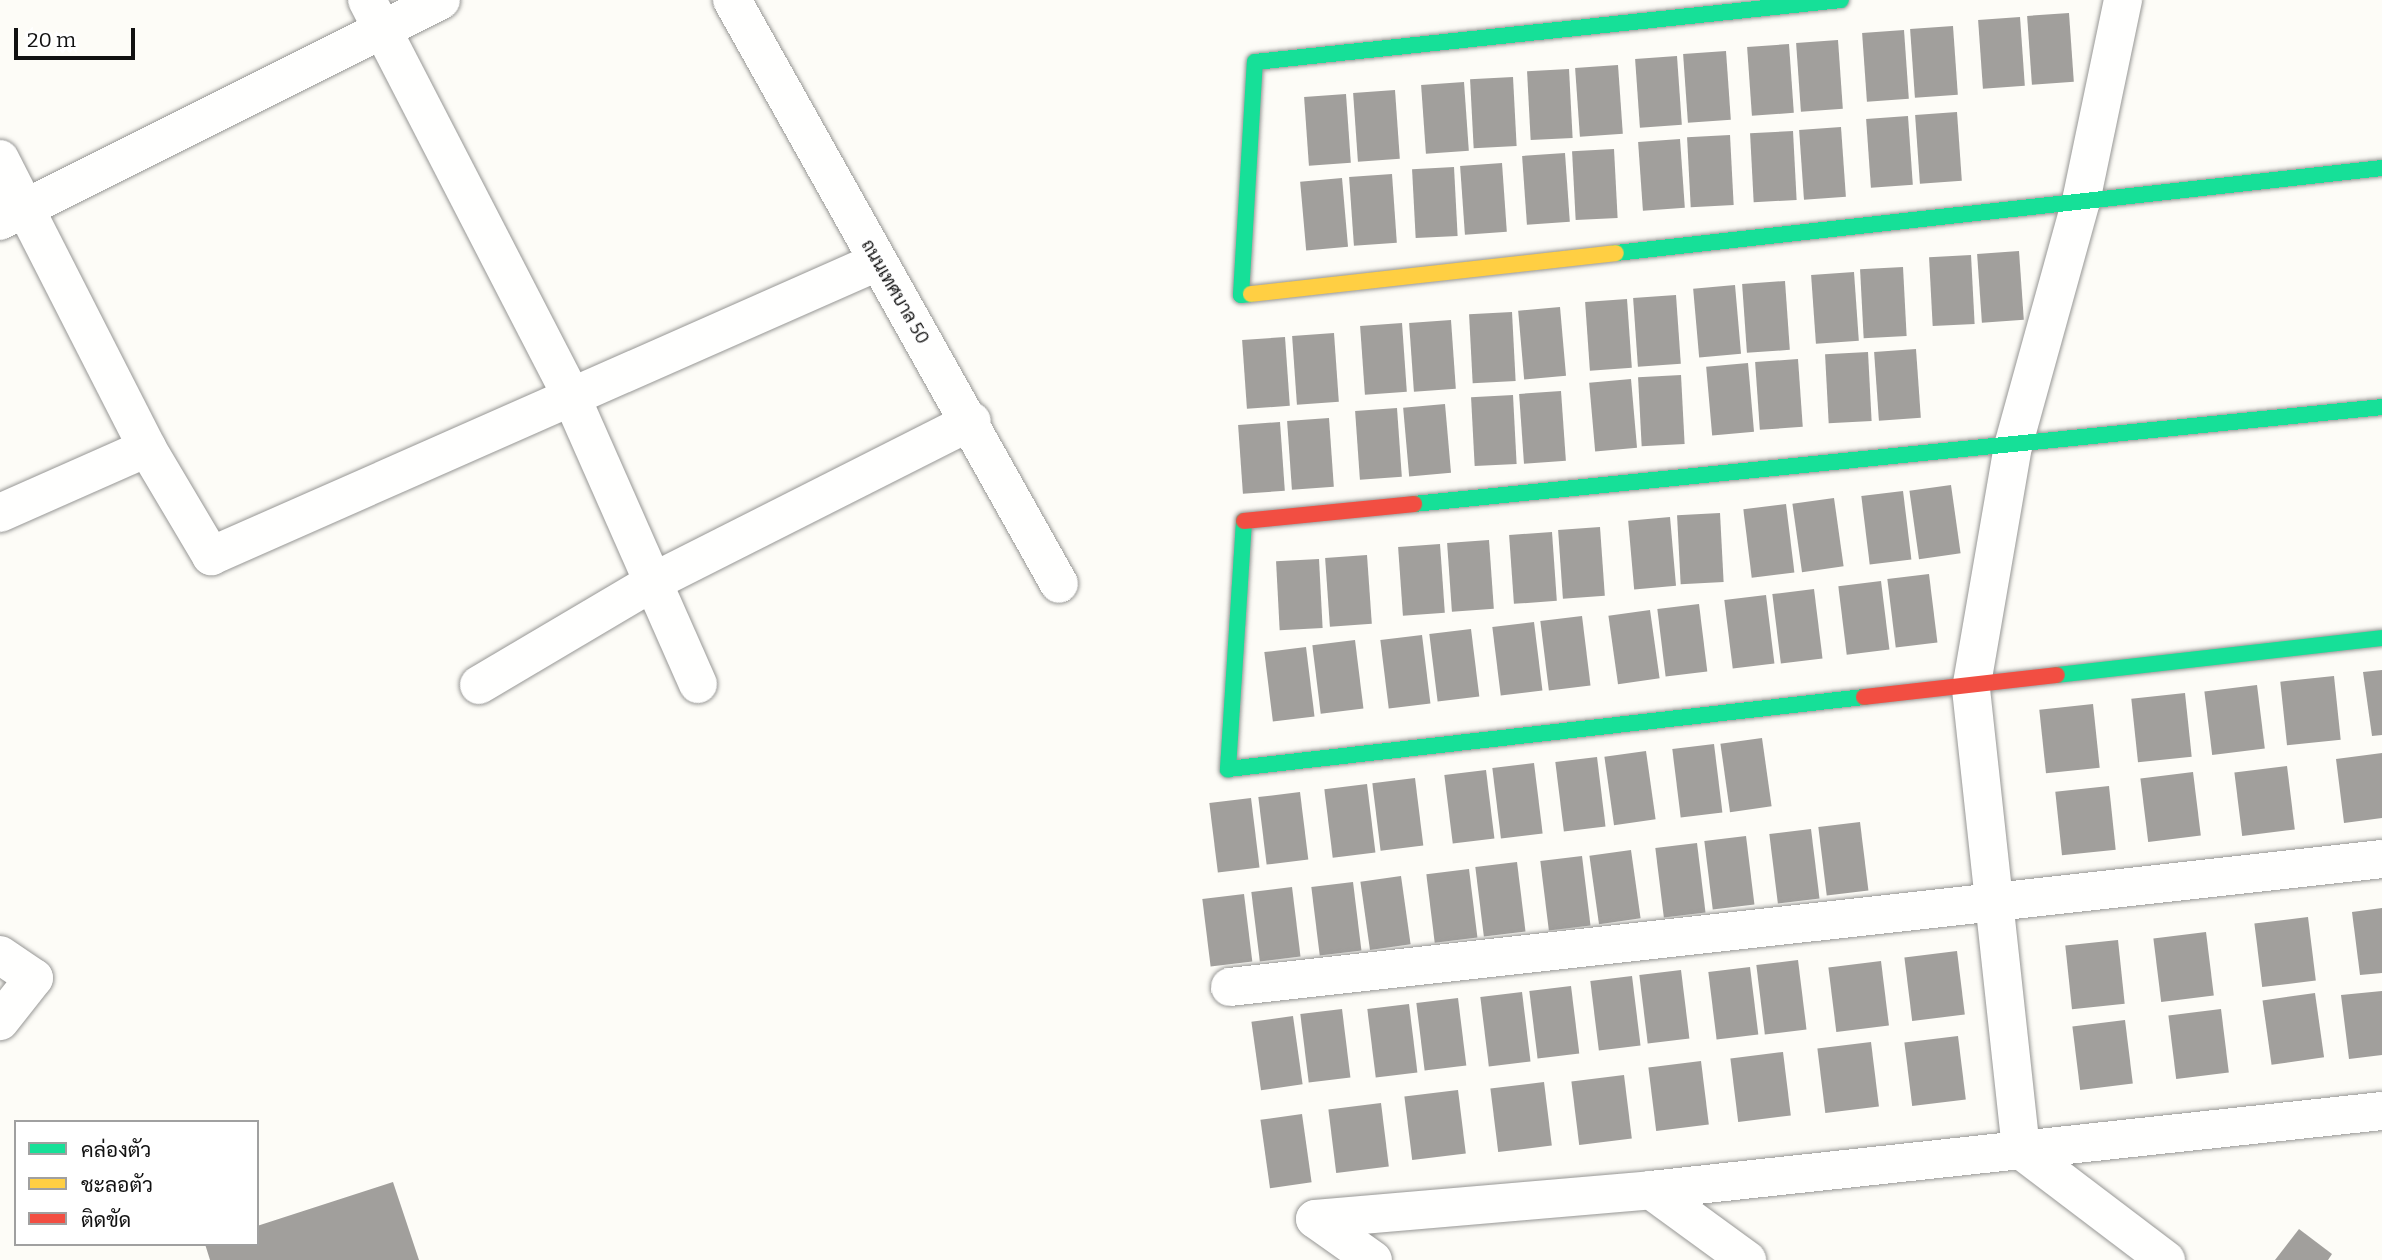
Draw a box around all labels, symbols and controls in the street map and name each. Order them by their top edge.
scale bar [18,14,138,58]
text: 20 m [27,27,76,53]
street label: ถนนเทศบาล 50 [856,236,934,348]
legend [14,1120,259,1246]
text: คล่องตัว [81,1137,151,1163]
text: ชะลอตัว [81,1172,153,1198]
text: ติดขัด [81,1207,131,1233]

